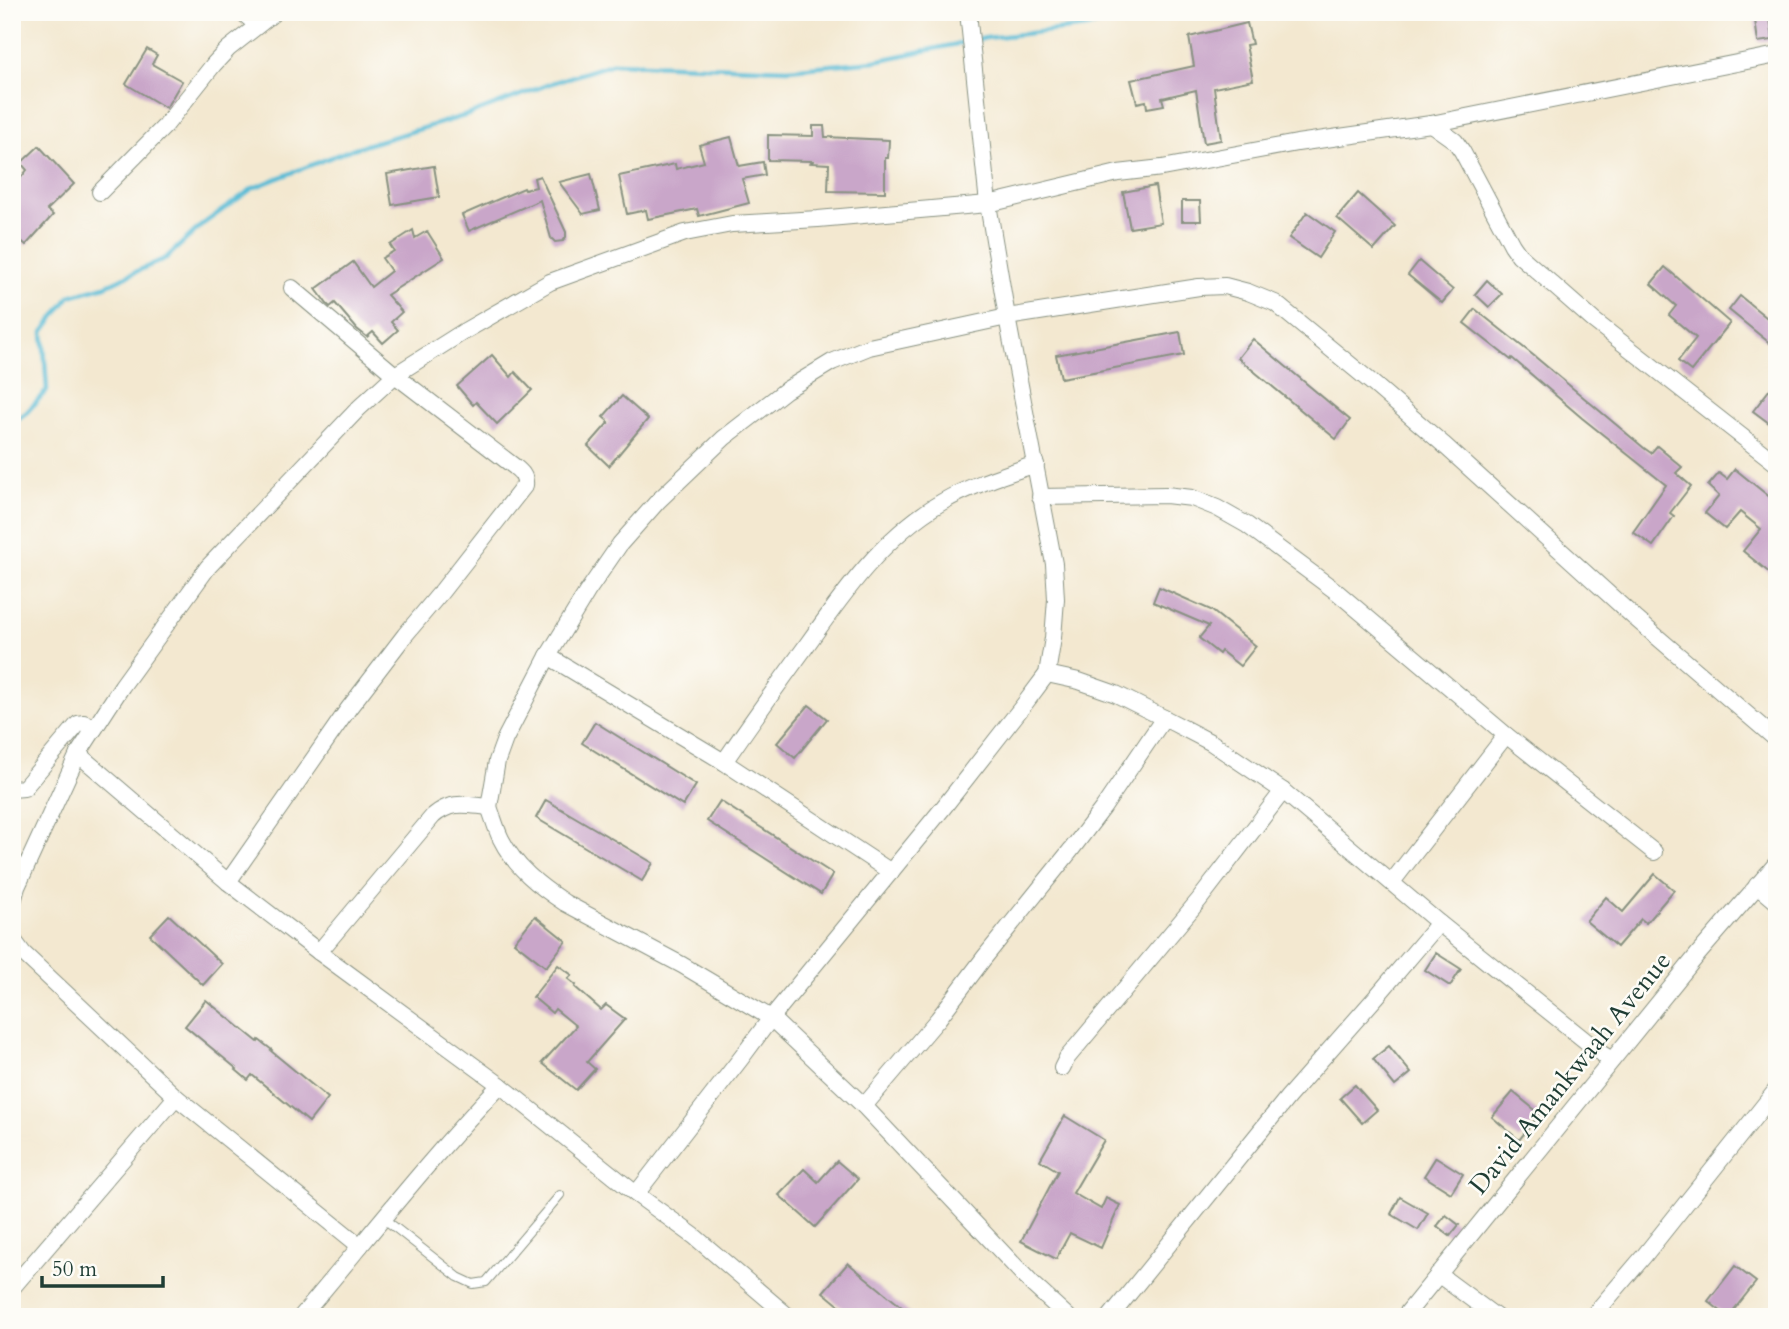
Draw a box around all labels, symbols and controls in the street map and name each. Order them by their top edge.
street label: David Amankwaah Avenue [1461,944,1679,1202]
scale bar [42,1245,163,1289]
text: 50 m [52,1255,97,1284]

